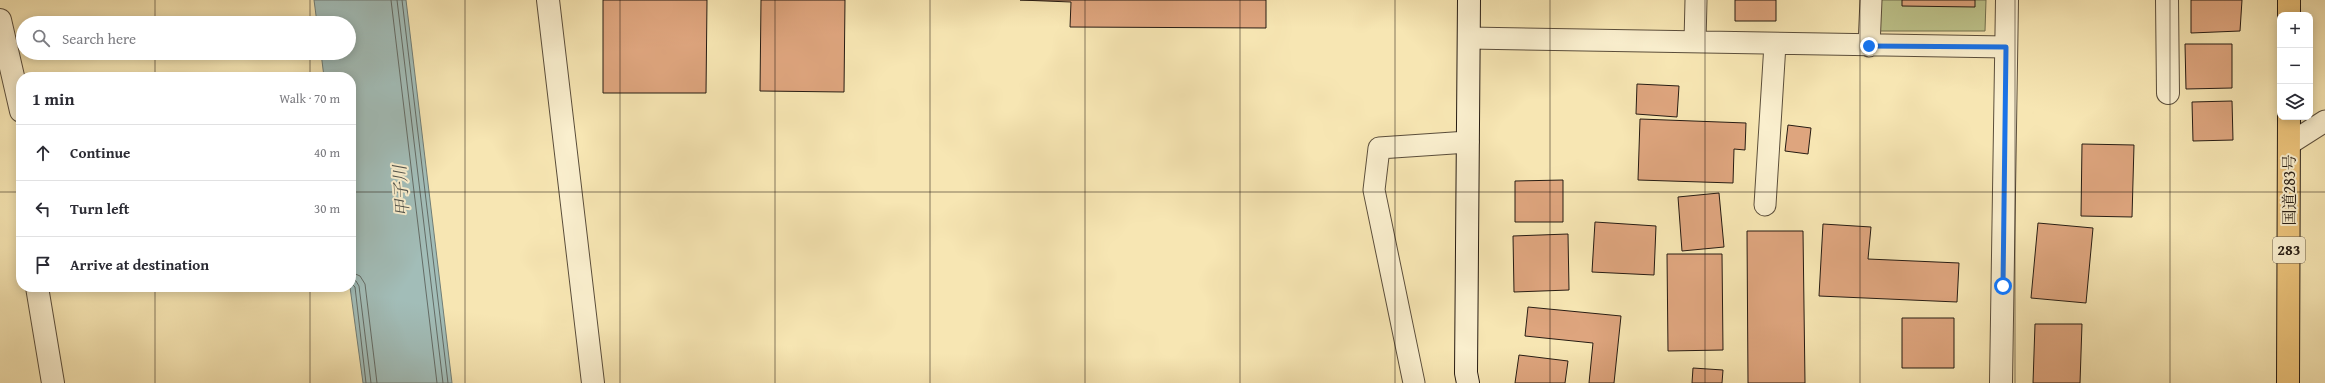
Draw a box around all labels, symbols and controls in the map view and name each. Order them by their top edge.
map controls [2277,12,2313,120]
button: + [2277,12,2313,48]
search box [16,16,356,60]
icon: search [30,27,52,49]
text: Search here [62,28,136,49]
route end [1860,37,1878,55]
button: − [2277,48,2313,84]
button: layers [2277,84,2313,120]
text: 1 min [32,86,74,111]
text: Walk · 70 m [279,89,340,108]
icon: ahead [32,142,54,164]
text: Continue [70,142,131,163]
text: 40 m [314,143,340,162]
street label: 国道283号 [2277,154,2301,226]
water label: 甲子川 [386,163,415,217]
icon: left [32,198,54,220]
text: Turn left [70,198,129,219]
text: 30 m [314,199,340,218]
road number: 283 [2273,237,2305,263]
icon: arrive [32,254,54,276]
text: Arrive at destination [70,254,209,275]
route start [1994,277,2012,295]

